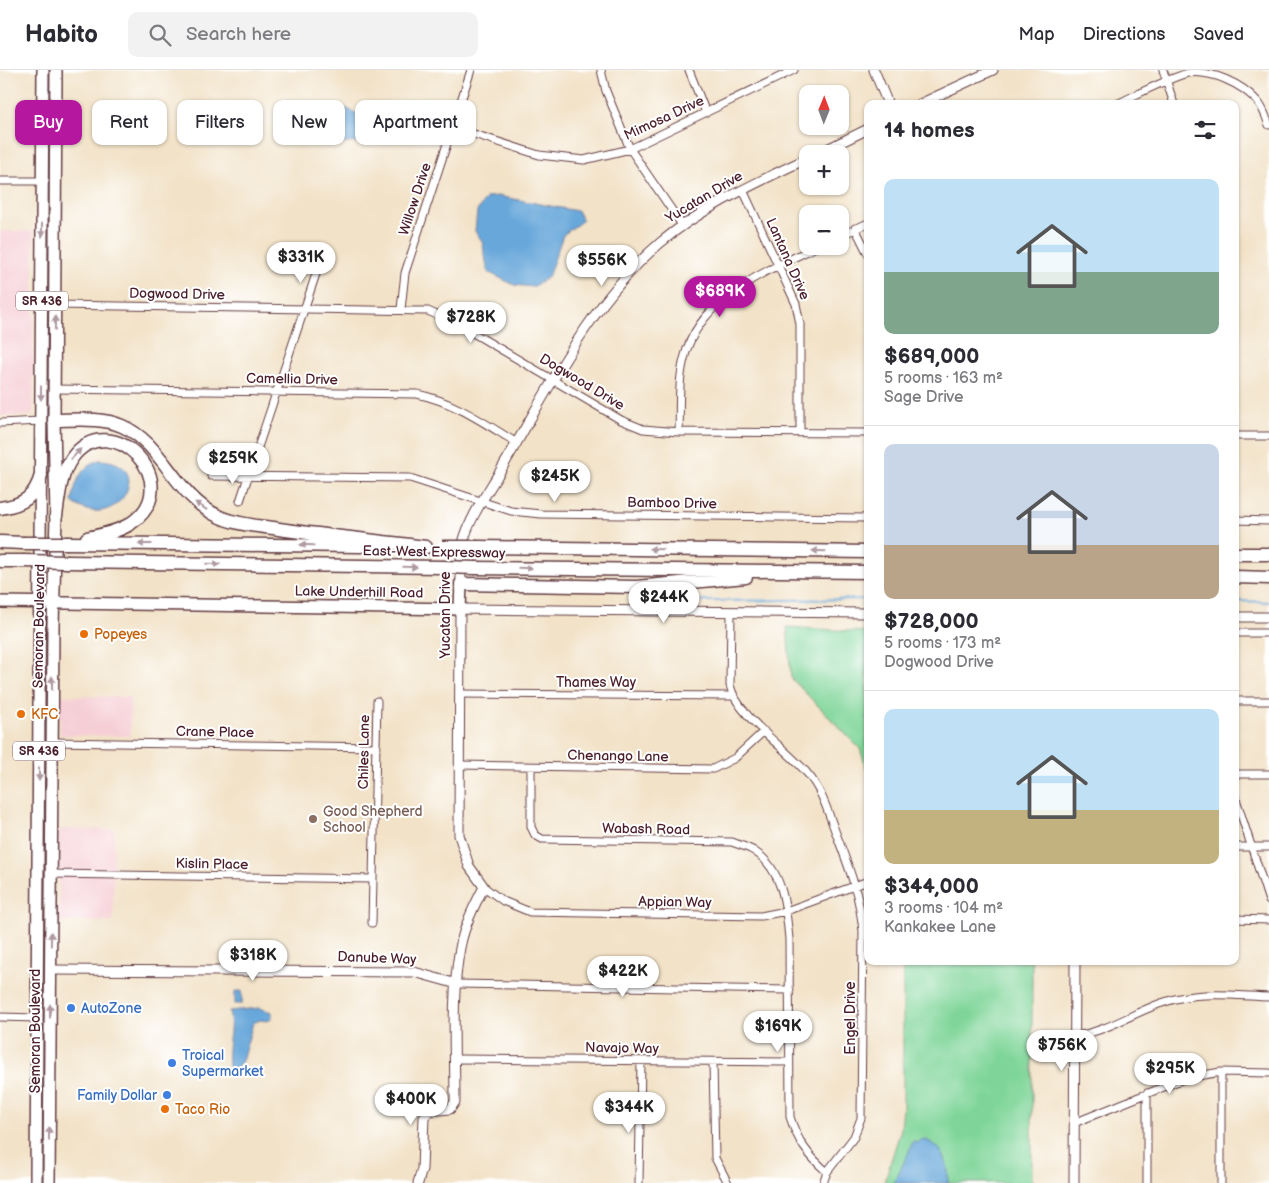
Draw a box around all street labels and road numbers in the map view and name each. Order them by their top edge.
street label: Mimosa Drive [621,92,707,144]
street label: Willow Drive [395,160,435,238]
street label: Yucatan Drive [661,167,746,227]
street label: Lantana Drive [762,215,814,303]
street label: Dogwood Drive [129,285,225,303]
road number: SR 436 [16,292,68,310]
street label: Dogwood Drive [536,350,628,414]
street label: Camellia Drive [246,370,338,388]
street label: Bamboo Drive [627,494,717,512]
street label: East-West Expressway [363,542,506,562]
street label: Semoran Boulevard [29,564,49,688]
street label: Yucatan Drive [437,571,454,660]
street label: Lake Underhill Road [295,582,423,602]
street label: Thames Way [556,674,637,691]
street label: Chiles Lane [355,714,373,790]
street label: Crane Place [176,723,254,741]
road number: SR 436 [13,741,65,760]
street label: Chenango Lane [567,747,669,765]
street label: Wabash Road [602,820,690,838]
street label: Kislin Place [175,855,249,873]
street label: Appian Way [638,893,712,911]
street label: Danube Way [337,948,418,968]
street label: Semoran Boulevard [27,969,44,1093]
street label: Engel Drive [842,981,859,1055]
street label: Navajo Way [585,1039,660,1057]

